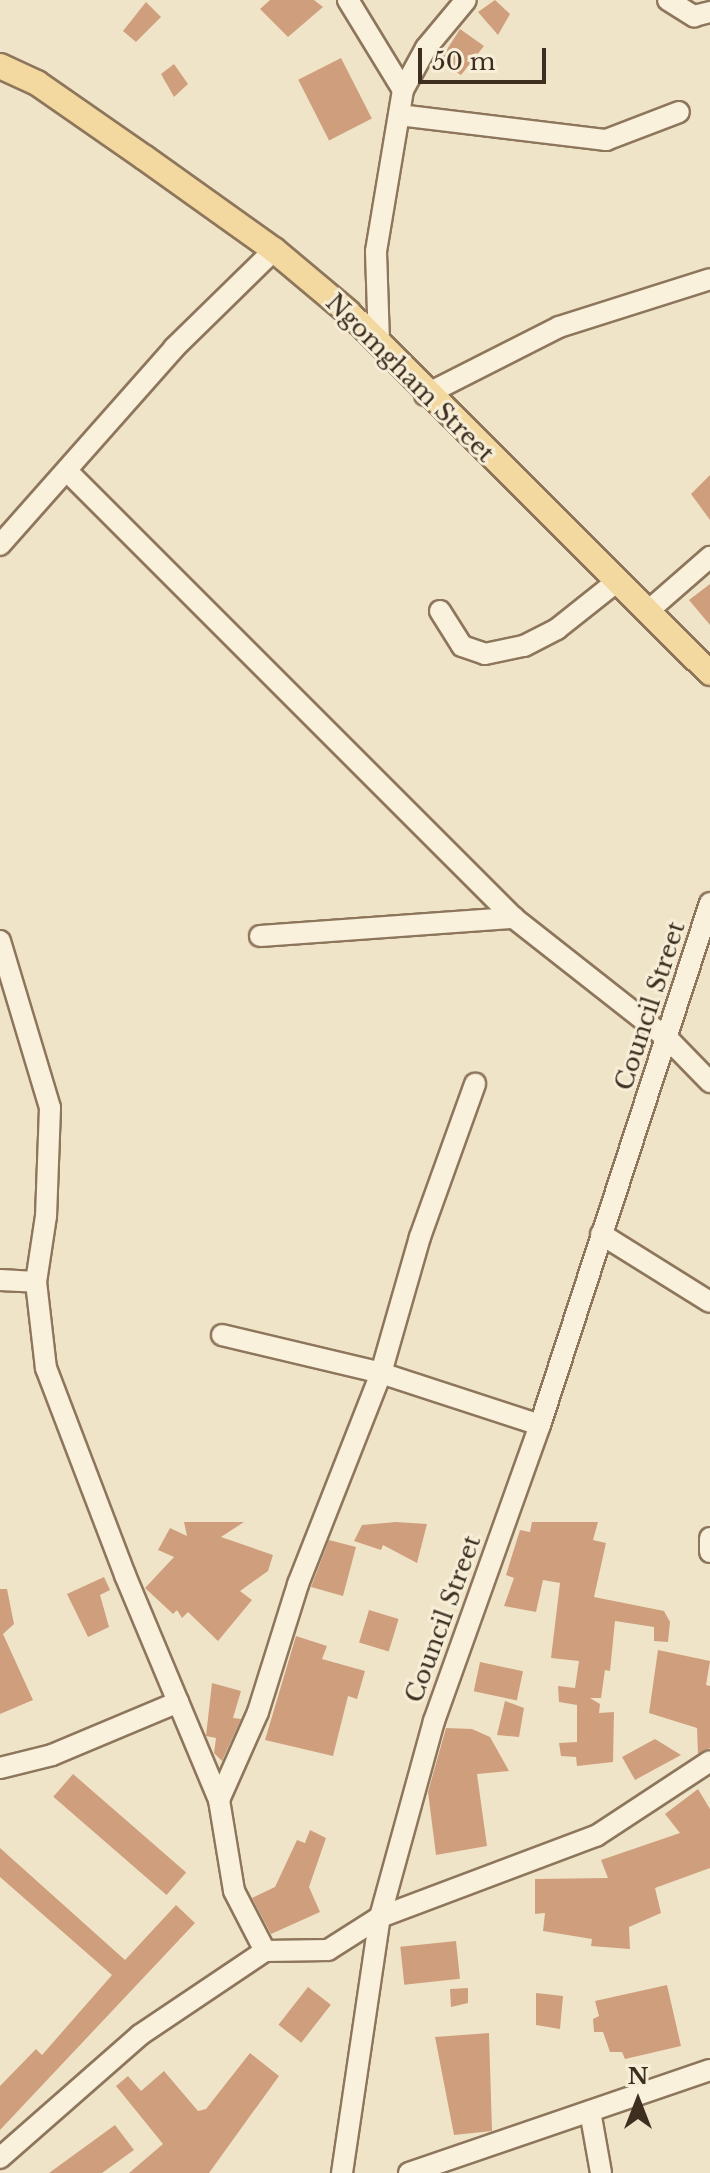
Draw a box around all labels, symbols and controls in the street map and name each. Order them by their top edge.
scale bar [422,32,550,82]
text: 50 m [432,47,495,76]
street label: Ngomgham Street [320,288,500,468]
street label: Council Street [609,918,691,1094]
street label: Council Street [399,1532,487,1706]
north arrow [598,2061,678,2141]
text: N [628,2063,648,2090]

